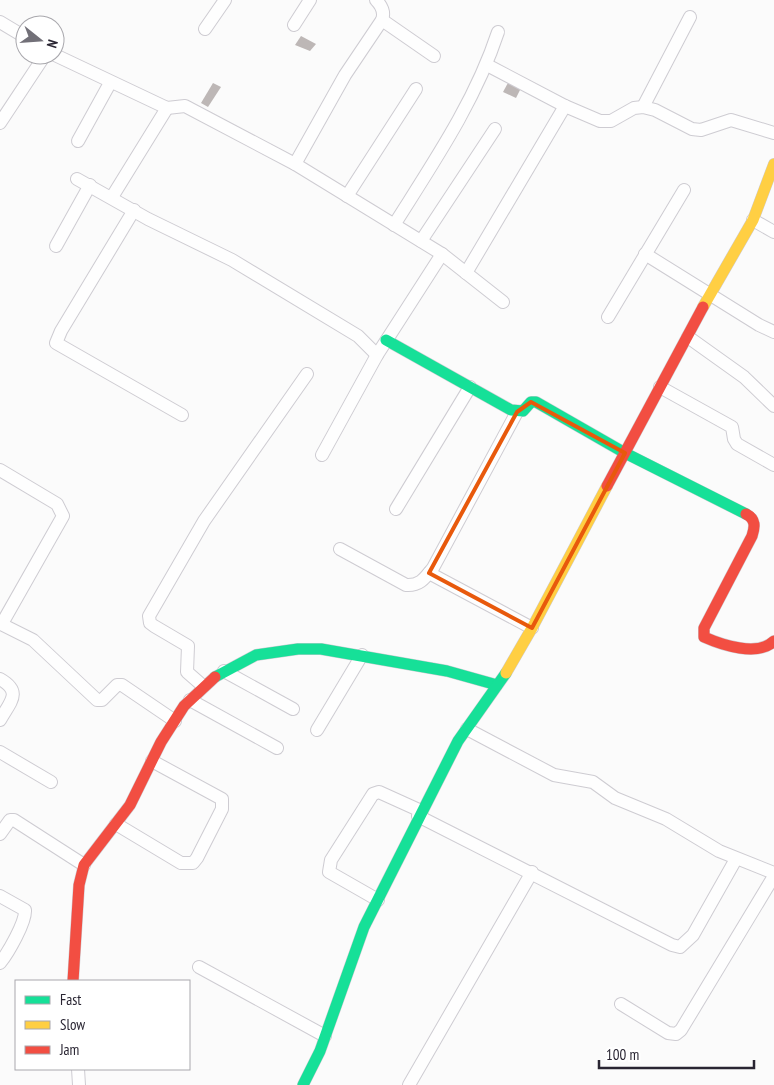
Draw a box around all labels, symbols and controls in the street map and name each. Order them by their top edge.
north arrow [15,15,65,65]
text: N [43,38,62,50]
legend [15,980,190,1070]
text: Fast [60,990,81,1009]
text: Slow [60,1015,85,1034]
scale bar [599,1038,754,1070]
text: Jam [59,1040,79,1059]
text: 100 m [606,1045,639,1064]

